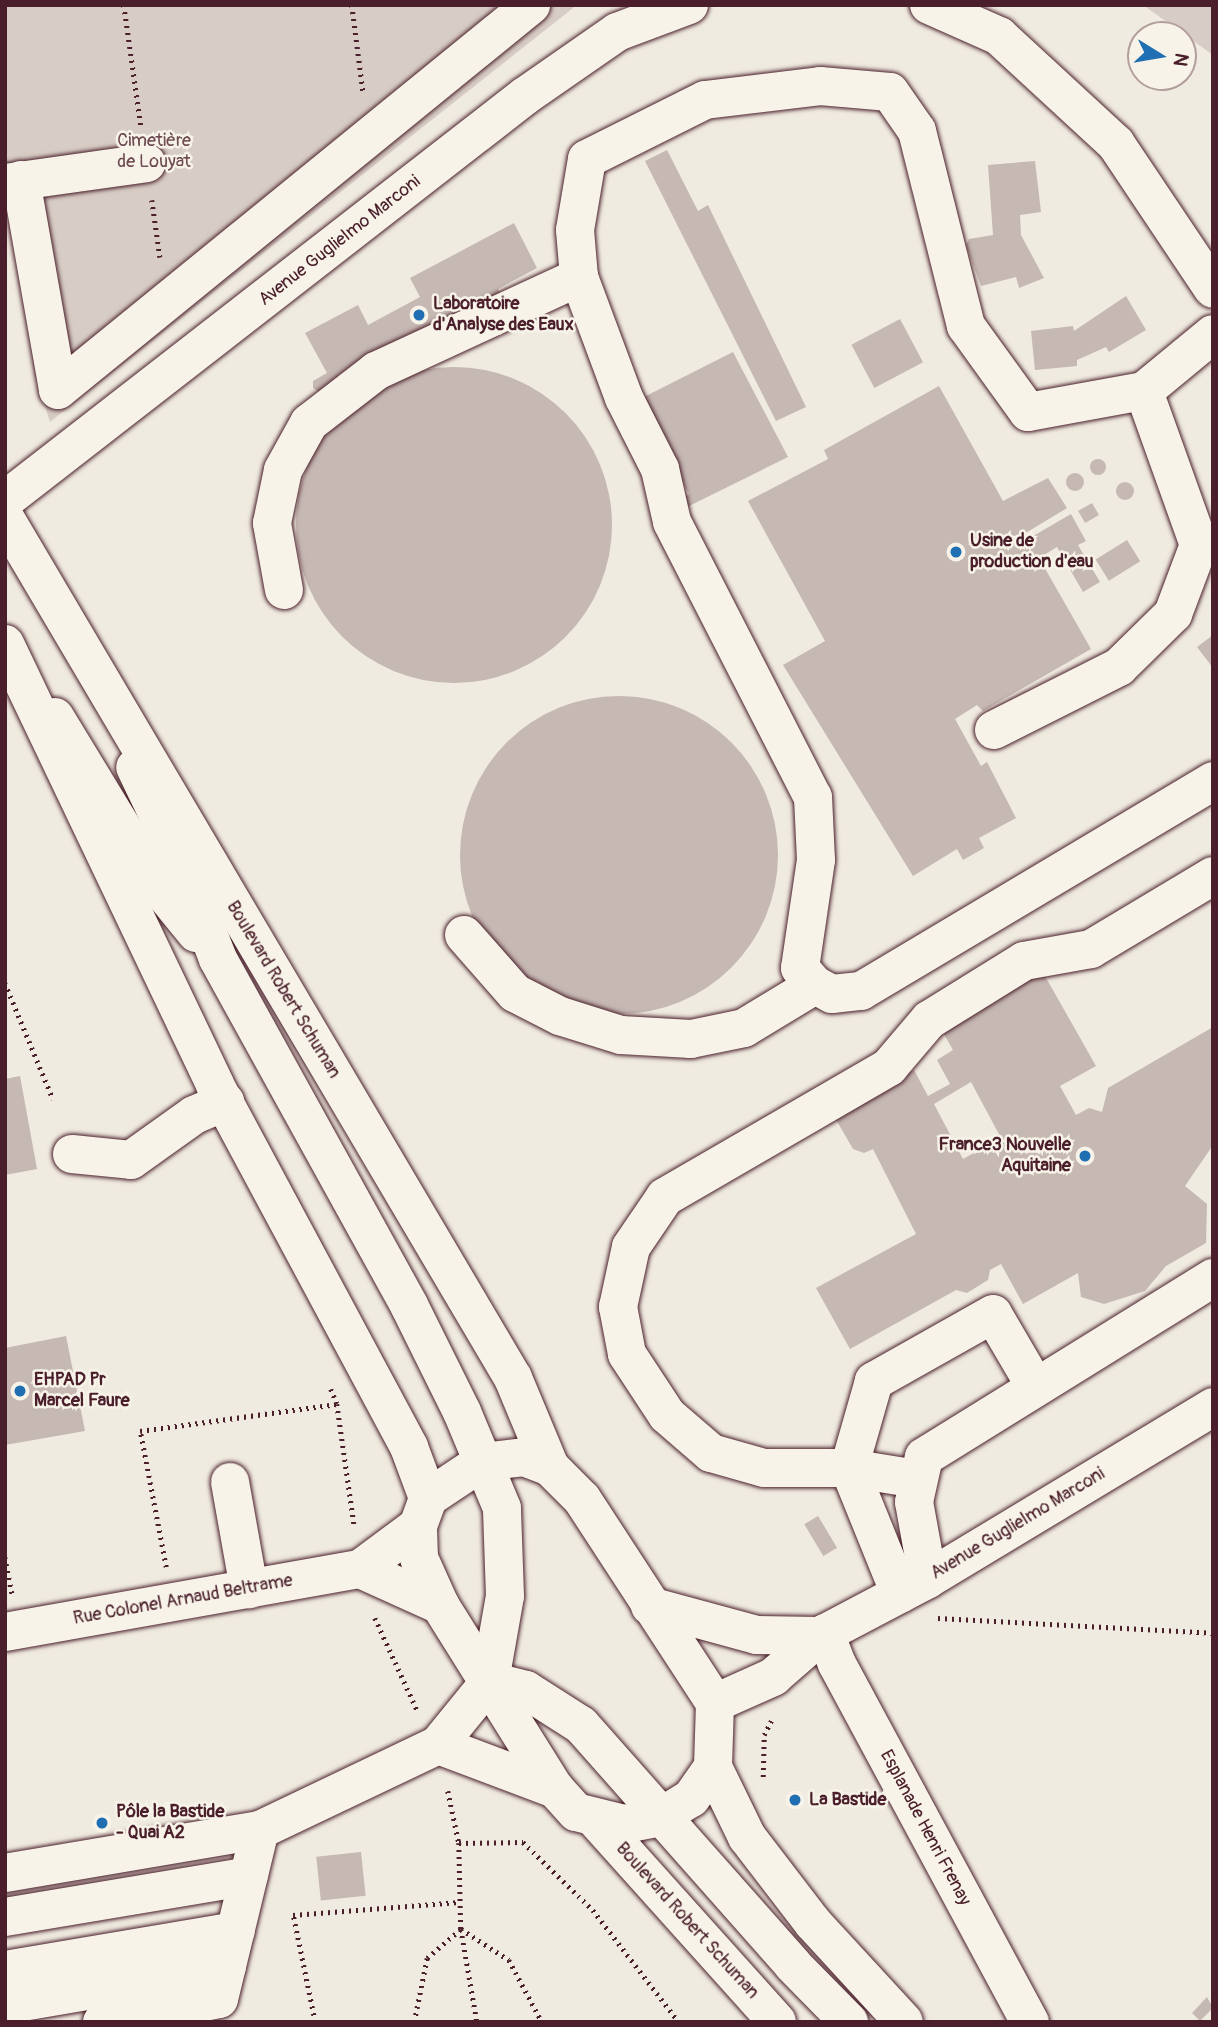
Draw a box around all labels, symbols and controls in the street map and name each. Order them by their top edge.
north arrow [1127,21,1197,91]
text: N [1168,51,1194,68]
park label: Cimetière de Louyat [117,131,191,174]
street label: Avenue Guglielmo Marconi [255,171,425,311]
place label: Laboratoire d'Analyse des Eaux [433,294,574,336]
marker: Laboratoire d'Analyse des Eaux [411,307,427,323]
place label: Usine de production d'eau [970,531,1094,574]
marker: Usine de production d'eau [948,544,964,560]
street label: Boulevard Robert Schuman [221,897,345,1083]
place label: France3 Nouvelle Aquitaine [938,1135,1071,1178]
marker: France3 Nouvelle Aquitaine [1077,1148,1093,1164]
place label: EHPAD Pr Marcel Faure [34,1370,130,1412]
marker: EHPAD Pr Marcel Faure [12,1383,28,1399]
street label: Avenue Guglielmo Marconi [927,1463,1109,1585]
street label: Rue Colonel Arnaud Beltrame [72,1570,294,1630]
street label: Esplanade Henri Frenay [875,1747,975,1909]
place label: La Bastide [809,1789,886,1811]
marker: La Bastide [787,1792,803,1808]
place label: Pôle la Bastide - Quai A2 [116,1802,224,1844]
marker: Pôle la Bastide - Quai A2 [94,1815,110,1831]
street label: Boulevard Robert Schuman [611,1838,763,2004]

